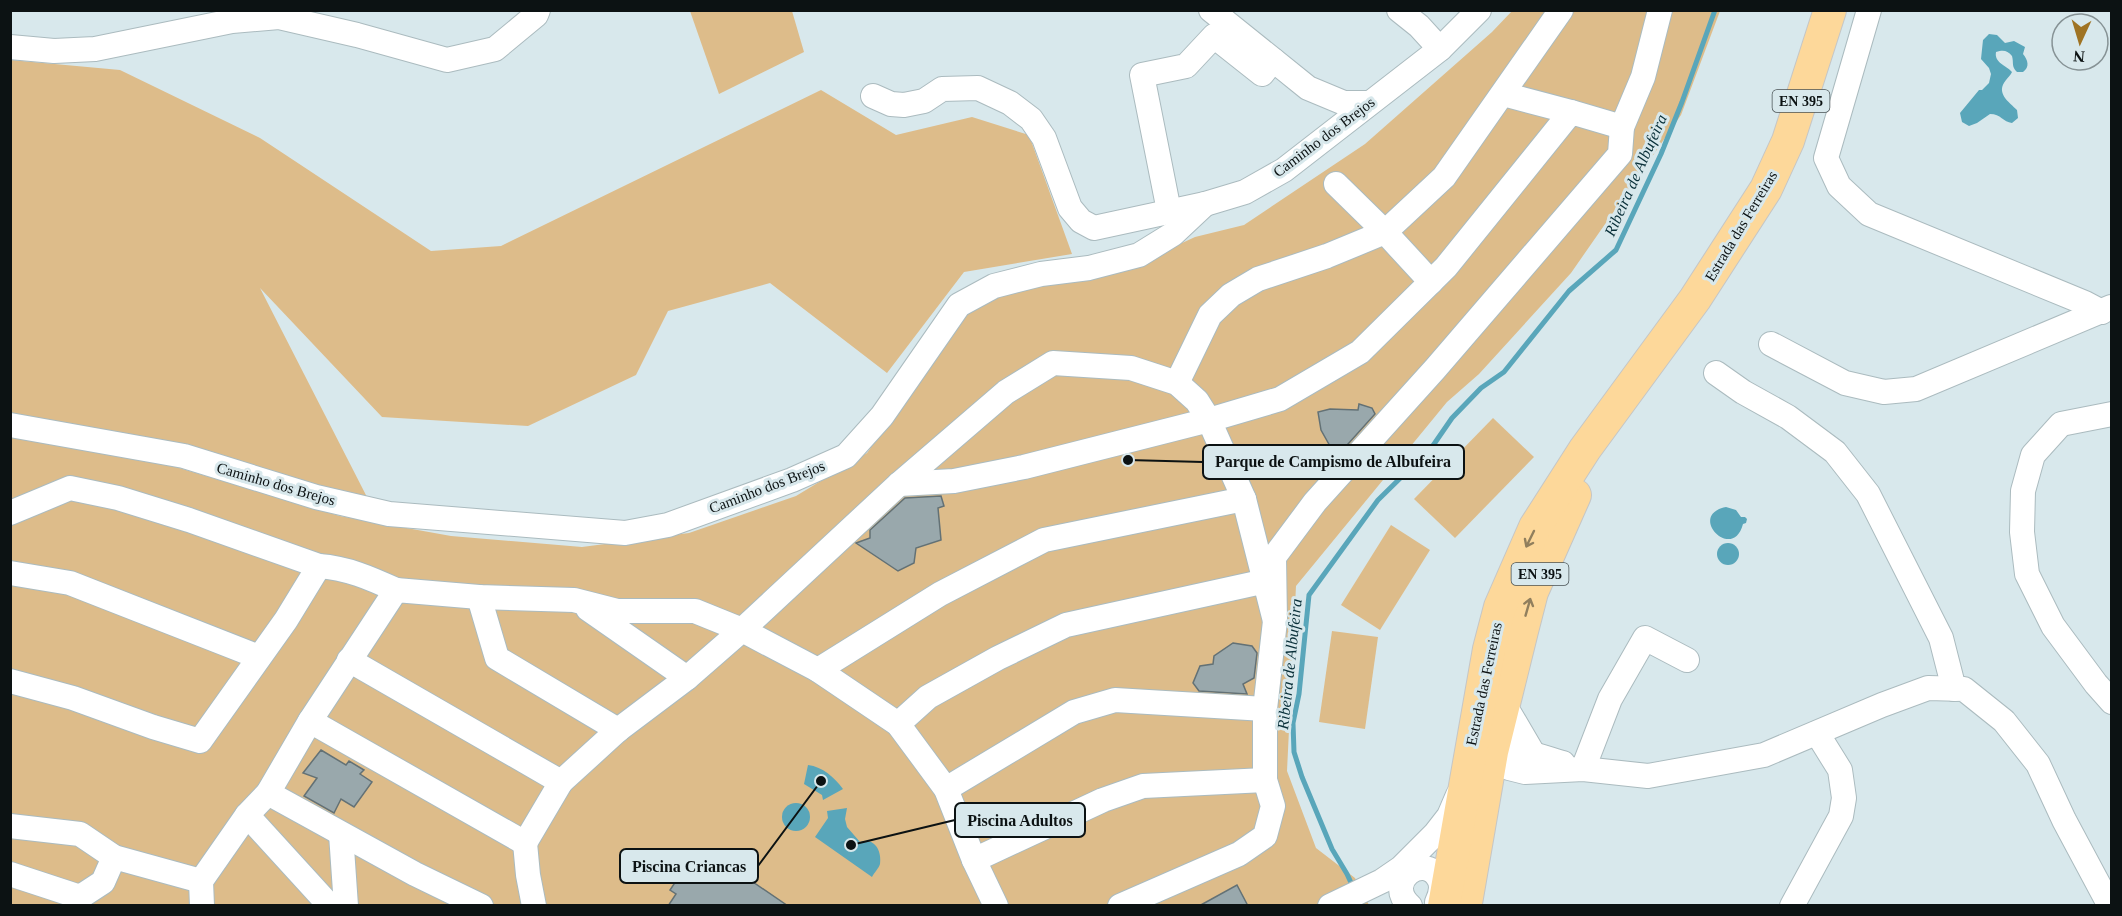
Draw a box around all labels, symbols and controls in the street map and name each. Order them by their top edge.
north arrow [2050,12,2110,72]
text: N [2072,48,2085,65]
road number: EN 395 [1772,90,1830,112]
street label: Caminho dos Brejos [1270,94,1378,180]
water label: Ribeira de Albufeira [1601,112,1671,240]
street label: Estrada das Ferreiras [1702,168,1780,284]
callout: Parque de Campismo de Albufeira [1203,445,1464,479]
text: Parque de Campismo de Albufeira [1215,453,1451,471]
street label: Caminho dos Brejos [707,458,827,516]
street label: Caminho dos Brejos [215,459,337,509]
one-way arrow [1523,529,1535,547]
road number: EN 395 [1512,563,1568,585]
water label: Ribeira de Albufeira [1274,598,1306,731]
one-way arrow [1523,598,1534,617]
street label: Estrada das Ferreiras [1463,621,1505,747]
callout: Piscina Adultos [955,803,1085,837]
text: Piscina Adultos [967,812,1073,829]
callout: Piscina Criancas [620,849,758,883]
text: Piscina Criancas [632,858,746,875]

